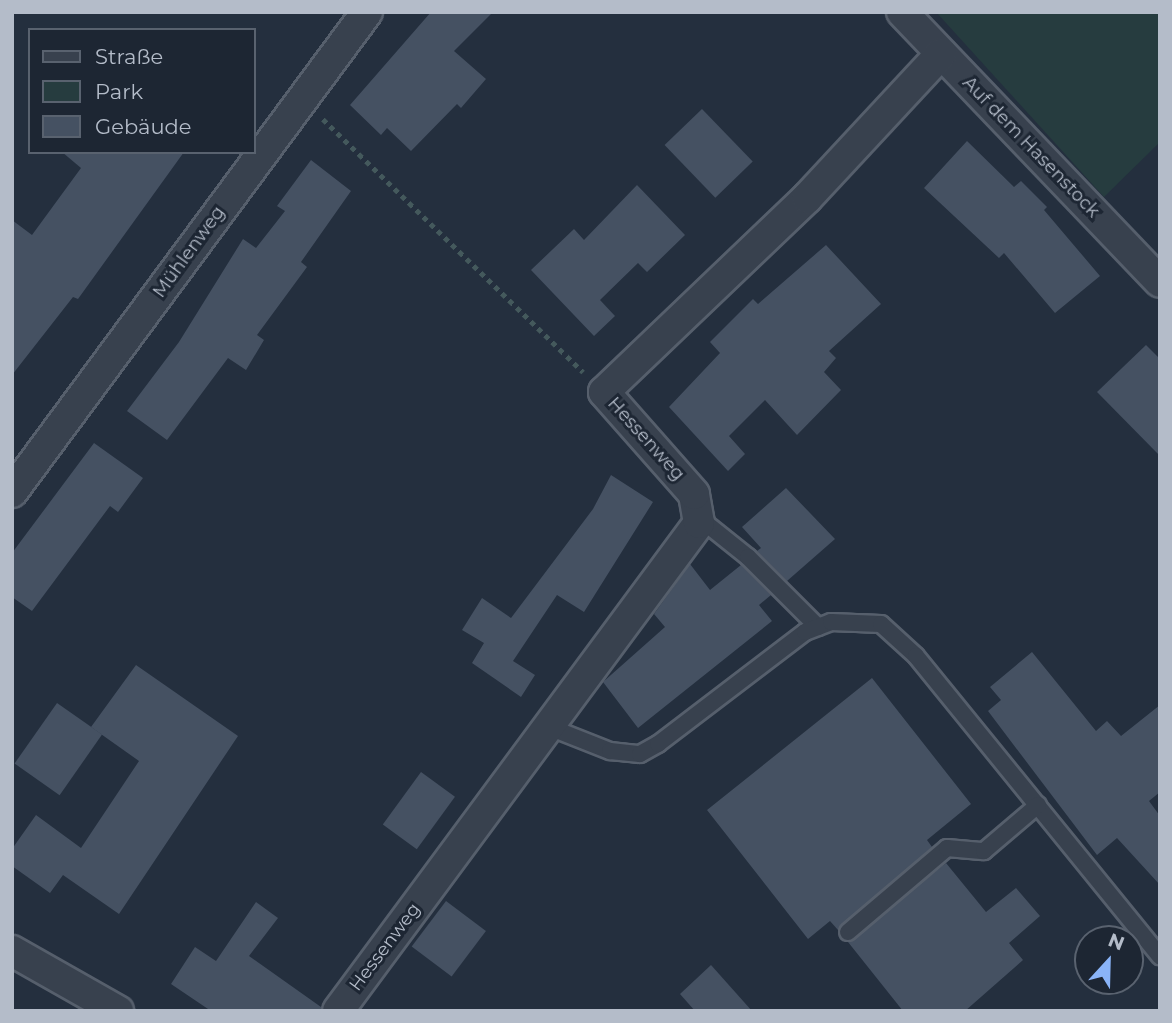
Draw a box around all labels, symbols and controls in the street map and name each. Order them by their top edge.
legend [28,28,256,154]
text: Straße [95,44,163,69]
street label: Auf dem Hasenstock [958,72,1104,222]
text: Park [95,79,143,104]
text: Gebäude [95,114,192,139]
street label: Mühlenweg [149,202,229,302]
street label: Hessenweg [603,393,689,485]
street label: Hessenweg [345,899,425,995]
north arrow [1074,925,1144,995]
text: N [1105,928,1128,955]

